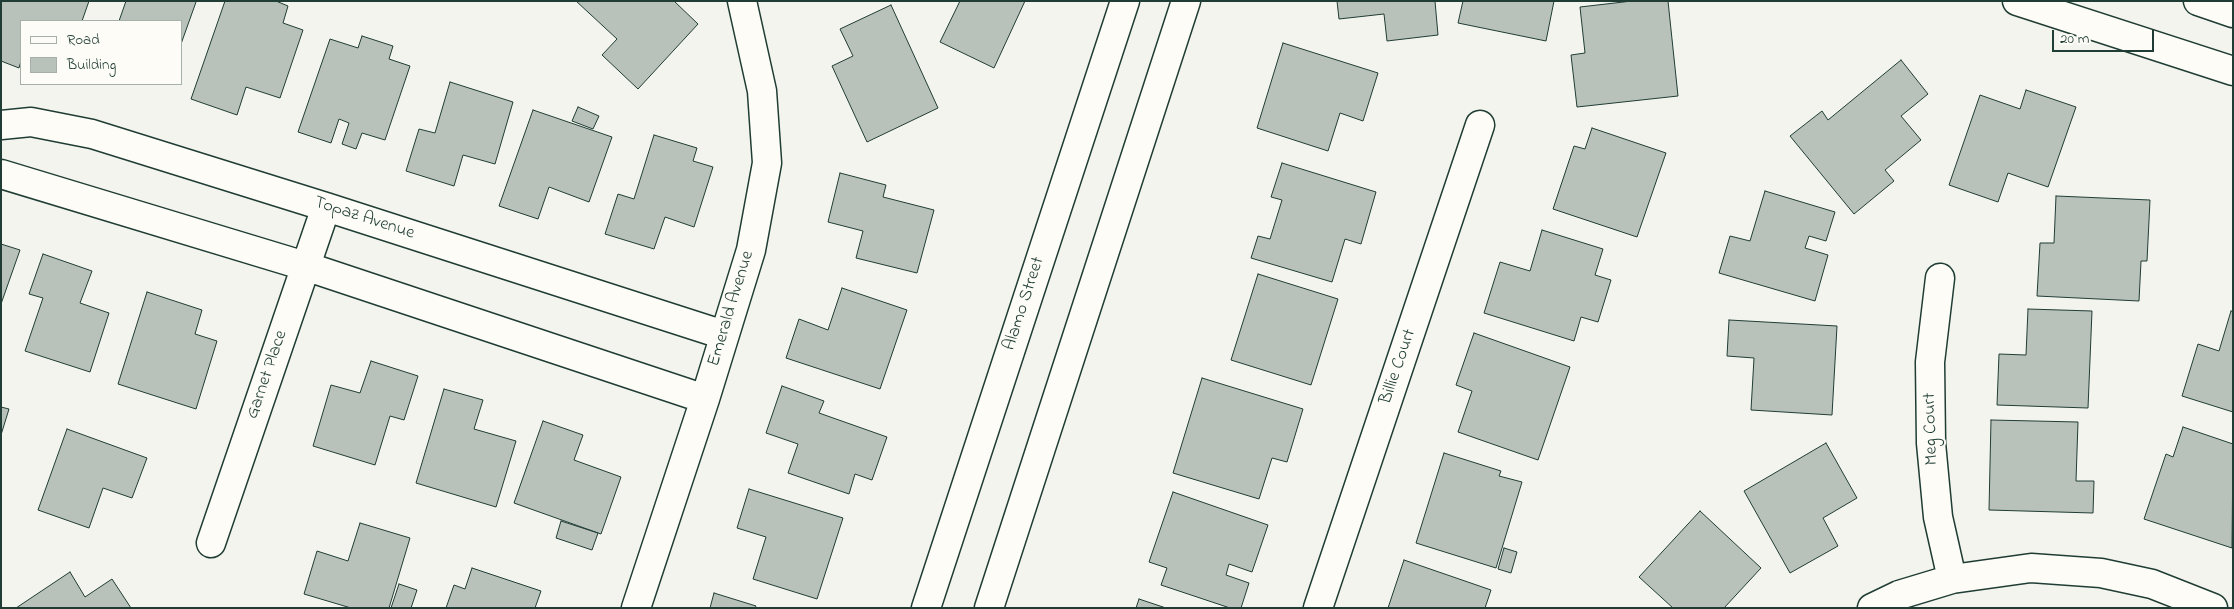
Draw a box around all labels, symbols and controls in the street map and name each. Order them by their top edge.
legend [20,20,182,85]
scale bar [2054,20,2156,52]
text: 20 m [2060,28,2089,50]
text: Road [67,29,100,51]
text: Building [67,54,116,76]
street label: Topaz Avenue [311,193,417,245]
street label: Emerald Avenue [704,249,760,369]
street label: Alamo Street [1000,255,1050,353]
street label: Billie Court [1376,326,1422,408]
street label: Garnet Place [243,328,293,422]
street label: Meg Court [1920,392,1944,466]

